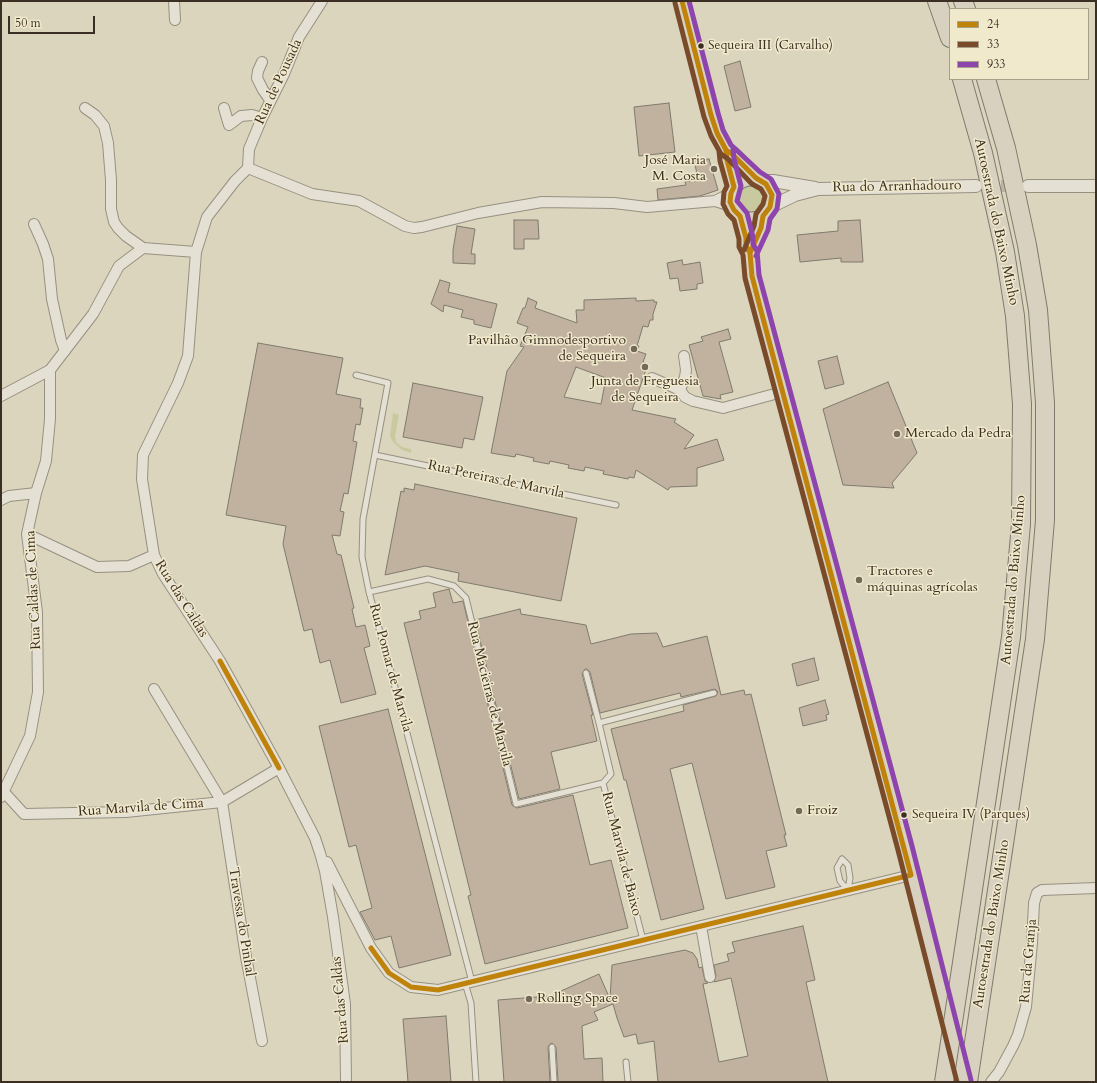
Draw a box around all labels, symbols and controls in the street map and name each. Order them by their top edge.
scale bar [10,8,97,34]
legend [949,8,1089,80]
text: 50 m [15,15,41,31]
text: 24 [987,16,999,32]
text: 33 [987,36,999,52]
street label: Rua de Pousada [252,37,306,127]
place label: Sequeira III (Carvalho) [708,38,833,54]
marker: Sequeira III (Carvalho) [696,41,706,51]
text: 933 [987,56,1005,72]
street label: Autoestrada do Baixo Minho [970,137,1022,307]
place label: José Maria M. Costa [645,153,706,186]
marker: José Maria M. Costa [709,164,719,174]
street label: Rua do Arranhadouro [832,177,962,197]
place label: Pavilhão Gimnodesportivo de Sequeira [468,333,626,366]
marker: Pavilhão Gimnodesportivo de Sequeira [629,344,639,354]
marker: Junta de Freguesia de Sequeira [640,362,650,372]
place label: Junta de Freguesia de Sequeira [591,374,699,406]
place label: Mercado da Pedra [905,426,1011,442]
marker: Mercado da Pedra [892,429,902,439]
street label: Rua Pereiras de Marvila [426,457,566,503]
street label: Autoestrada do Baixo Minho [998,494,1030,666]
street label: Rua Caldas de Cima [22,530,46,650]
street label: Rua das Caldas [151,557,211,641]
place label: Tractores e máquinas agrícolas [867,564,978,596]
marker: Tractores e máquinas agrícolas [854,575,864,585]
street label: Rua Pomar de Marvila [365,602,415,734]
street label: Rua Macieiras de Marvila [463,620,515,768]
street label: Rua Marvila de Baixo [597,790,645,918]
street label: Rua Marvila de Cima [78,795,204,821]
place label: Froiz [807,803,838,819]
marker: Froiz [794,806,804,816]
place label: Sequeira IV (Parques) [912,807,1030,823]
marker: Sequeira IV (Parques) [899,810,909,820]
street label: Autoestrada do Baixo Minho [970,839,1014,1009]
street label: Travessa do Pinhal [224,866,258,978]
street label: Rua da Granja [1017,918,1041,1004]
street label: Rua das Caldas [329,956,353,1044]
place label: Rolling Space [537,991,618,1007]
marker: Rolling Space [524,994,534,1004]

